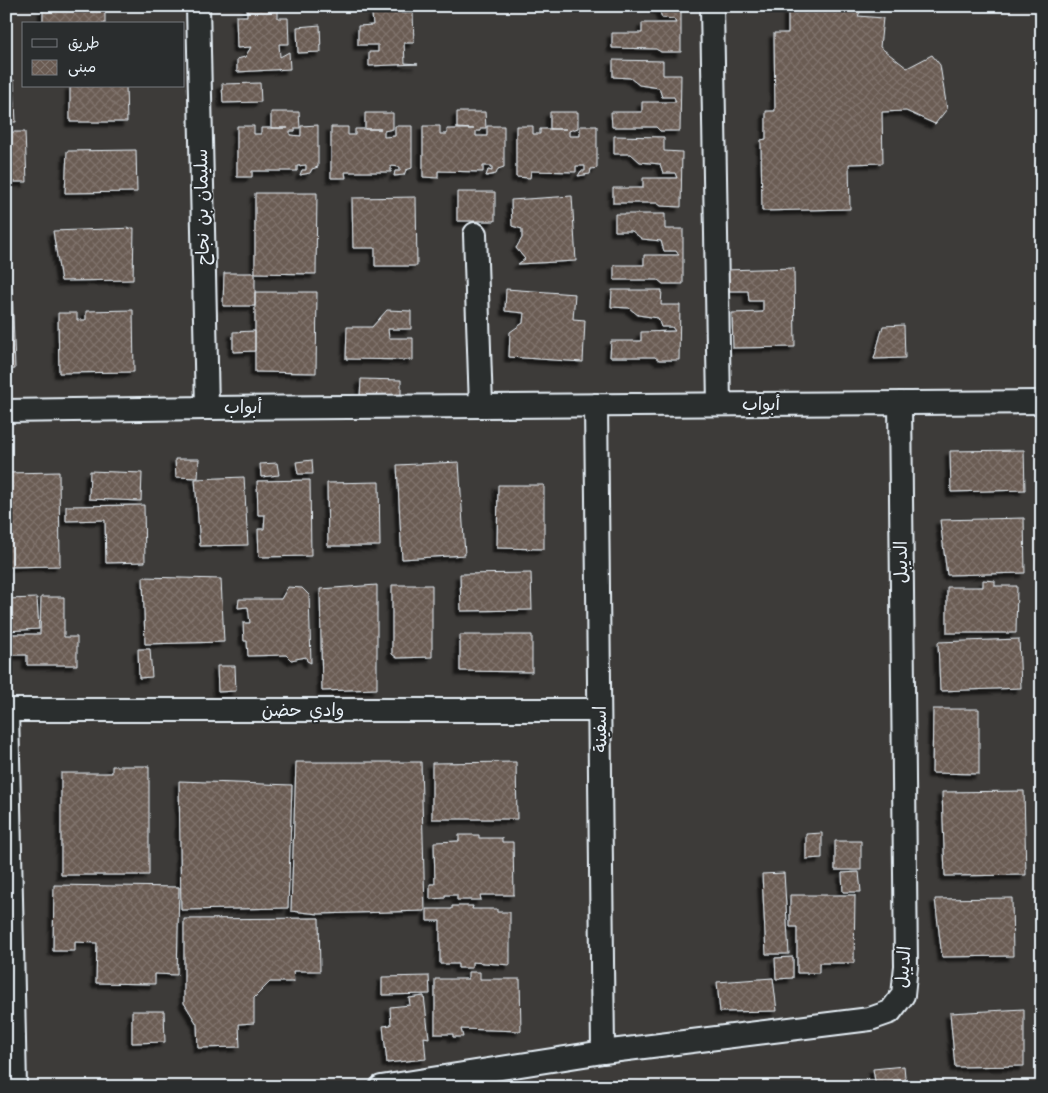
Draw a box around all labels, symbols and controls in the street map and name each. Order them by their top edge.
legend [22,22,185,88]
text: طريق [68,33,100,54]
text: مبنى [68,57,96,78]
street label: سليمان بن نجاح [189,148,216,266]
street label: أبواب [742,392,781,417]
street label: أبواب [224,395,263,420]
street label: الديبل [889,541,914,583]
street label: وادي حضن [262,698,344,723]
street label: اسفينة [588,705,613,753]
street label: الديبل [890,945,917,989]

